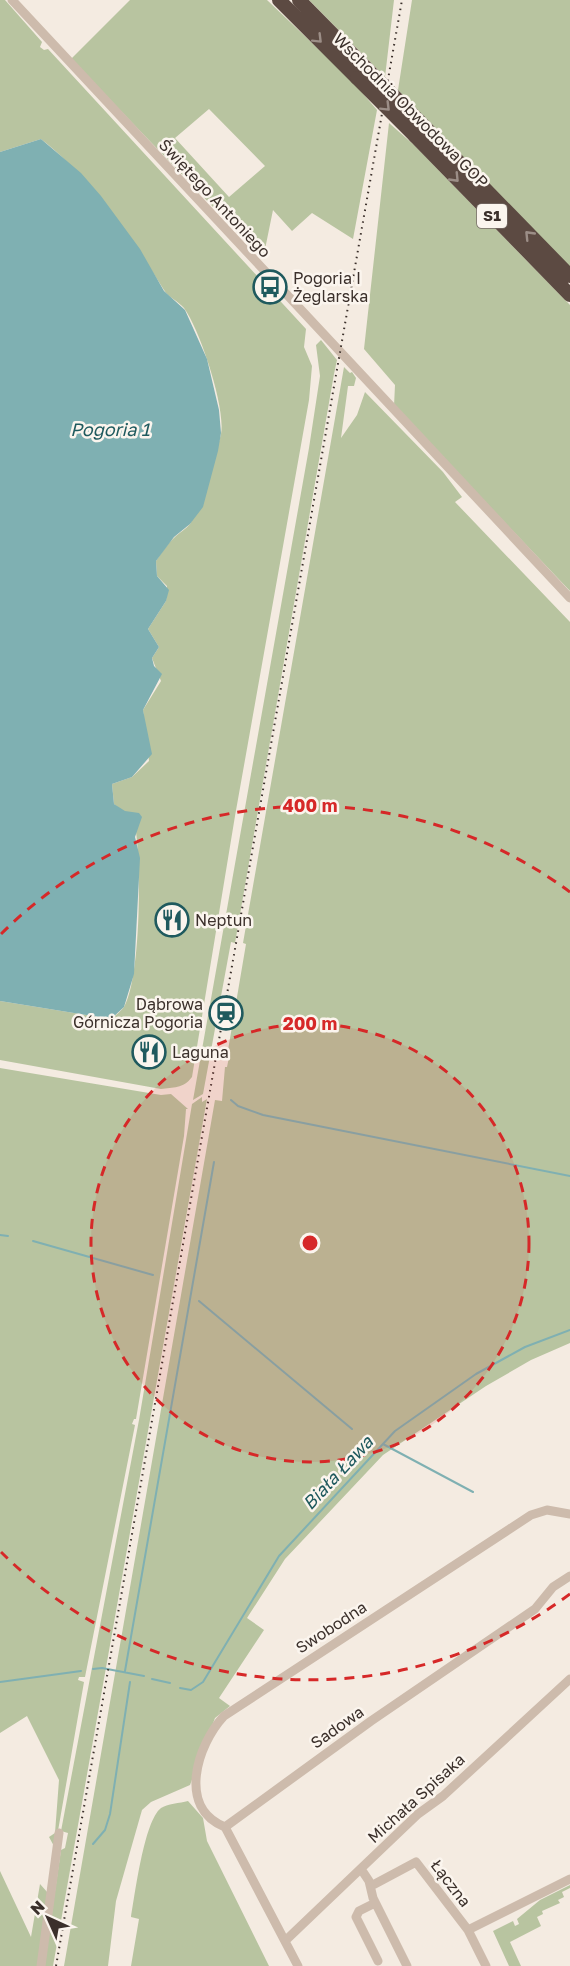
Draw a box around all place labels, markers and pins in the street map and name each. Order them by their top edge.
place label: Pogoria I Żeglarska [293,268,368,306]
bus stop icon: Pogoria I Żeglarska [252,269,288,305]
restaurant icon: Neptun [154,902,190,938]
place label: Neptun [195,910,252,930]
place label: Dąbrowa Górnicza Pogoria [73,994,203,1032]
station icon: Dąbrowa Górnicza Pogoria [208,995,244,1031]
restaurant icon: Laguna [131,1034,167,1070]
place label: Laguna [172,1042,229,1062]
centre of rings [300,1233,320,1253]

